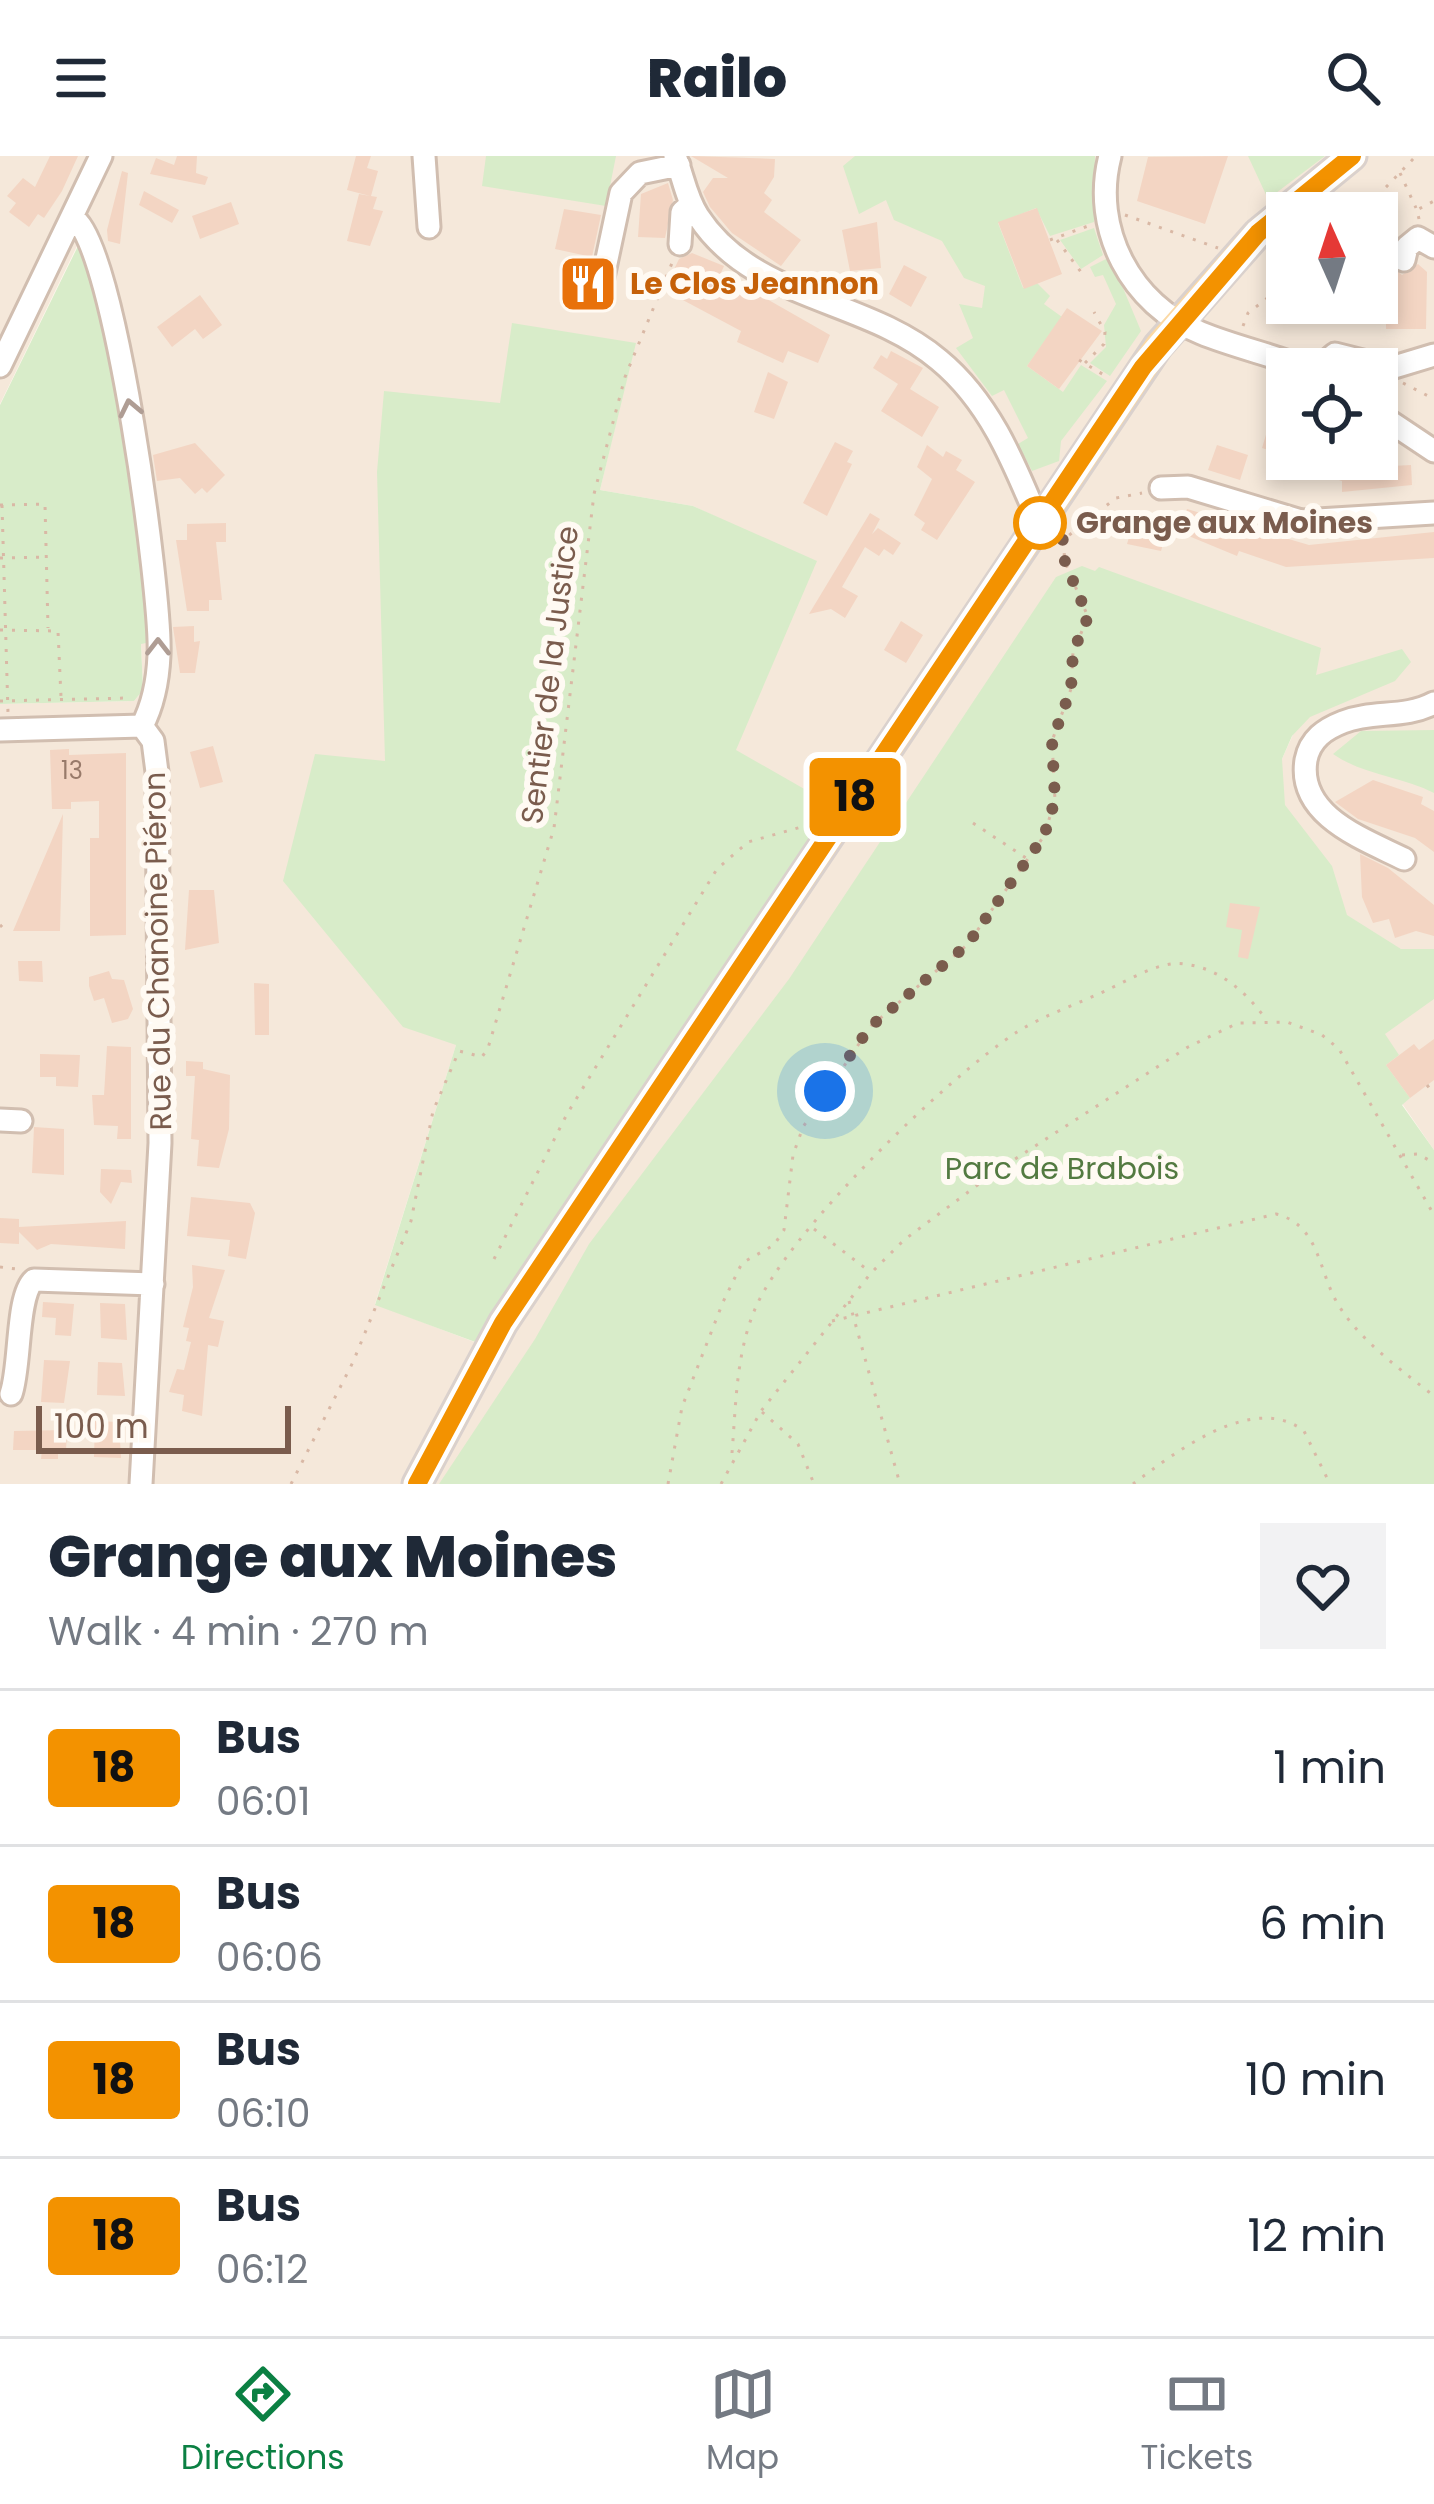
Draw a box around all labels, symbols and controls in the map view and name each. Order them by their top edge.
text: Railo [647,40,787,116]
icon: menu [48,45,114,111]
icon: search [1320,45,1386,111]
north arrow [1266,192,1398,324]
map controls [1266,192,1398,480]
restaurant icon: Le Clos Jeannon [557,253,619,315]
place label: Le Clos Jeannon [630,262,879,305]
button: locate [1266,348,1398,480]
one-way arrow [118,398,144,418]
marker: Grange aux Moines [1015,498,1065,548]
place label: Grange aux Moines [1076,501,1373,544]
street label: Sentier de la Justice [510,523,589,826]
one-way arrow [145,637,171,655]
house number: 13 [61,754,83,787]
line badge: 18 [801,758,909,836]
text: 18 [833,767,877,826]
street label: Rue du Chanoine Piéron [133,771,182,1131]
your location [795,1061,855,1121]
park label: Parc de Brabois [945,1147,1179,1190]
scale bar [36,1400,291,1453]
text: 100 m [54,1403,149,1450]
text: Grange aux Moines [48,1517,618,1597]
button: heart [1260,1523,1386,1649]
text: Walk · 4 min · 270 m [48,1604,429,1659]
text: Bus [216,1706,301,1769]
text: 1 min [1273,1736,1386,1799]
text: 18 [92,1738,136,1797]
text: 06:01 [216,1774,311,1829]
text: Bus [216,1862,301,1925]
text: 6 min [1259,1892,1386,1955]
text: 18 [92,1894,136,1953]
text: 06:06 [216,1930,323,1985]
text: Bus [216,2018,301,2081]
text: 10 min [1245,2048,1386,2111]
text: 18 [92,2050,136,2109]
text: 06:10 [216,2086,311,2141]
text: Bus [216,2174,301,2237]
text: 12 min [1247,2204,1386,2267]
text: 18 [92,2206,136,2265]
text: 06:12 [216,2242,308,2297]
tab: Directions [181,2361,345,2483]
tab: Map [706,2361,779,2483]
tab: Tickets [1141,2361,1253,2483]

